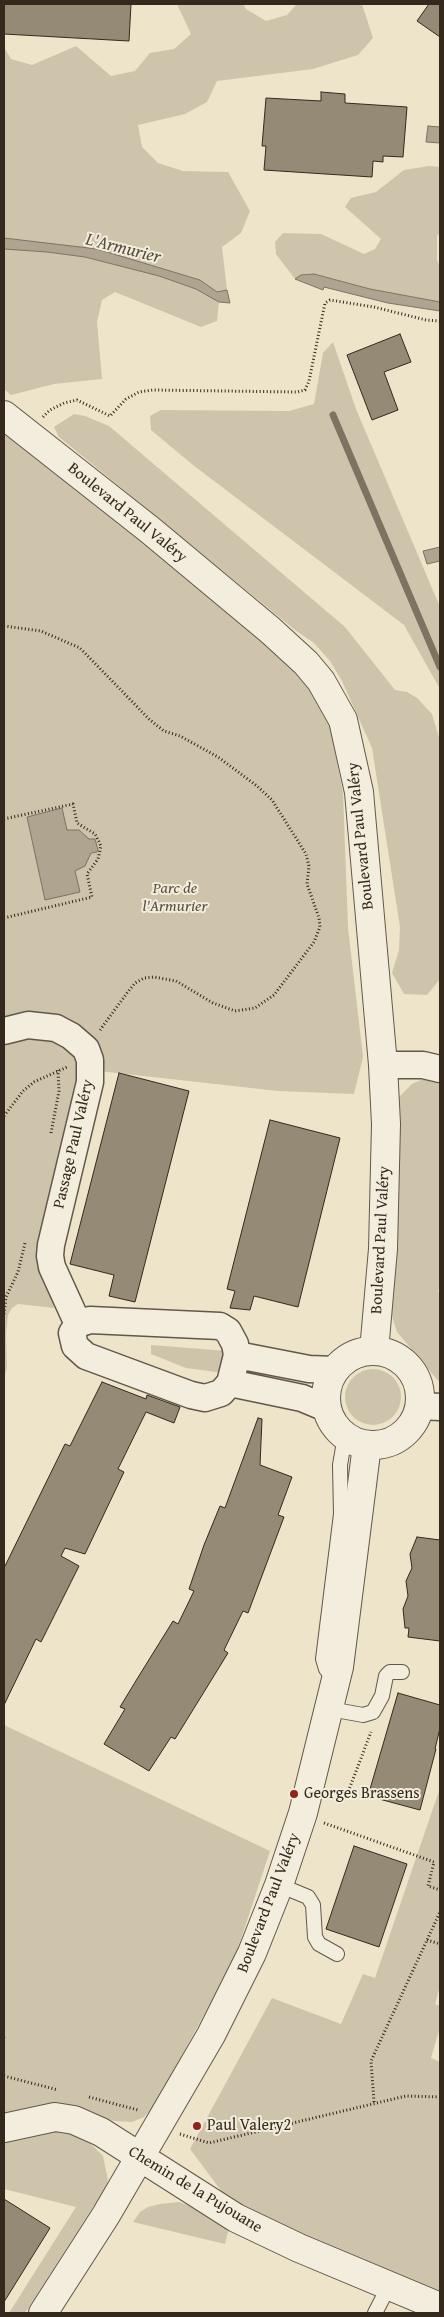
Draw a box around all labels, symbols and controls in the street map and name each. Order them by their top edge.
water label: L'Armurier [83,229,163,269]
street label: Boulevard Paul Valéry [63,459,191,567]
street label: Boulevard Paul Valéry [344,761,378,911]
park label: Parc de l'Armurier [143,879,207,917]
street label: Passage Paul Valéry [50,1078,98,1210]
street label: Boulevard Paul Valéry [368,1166,394,1314]
place label: Georges Brassens [304,1784,420,1804]
marker: Georges Brassens [288,1788,300,1800]
street label: Boulevard Paul Valéry [234,1830,304,1976]
place label: Paul Valery2 [207,2116,291,2136]
marker: Paul Valery2 [191,2120,203,2132]
street label: Chemin de la Pujouane [125,2142,265,2238]

